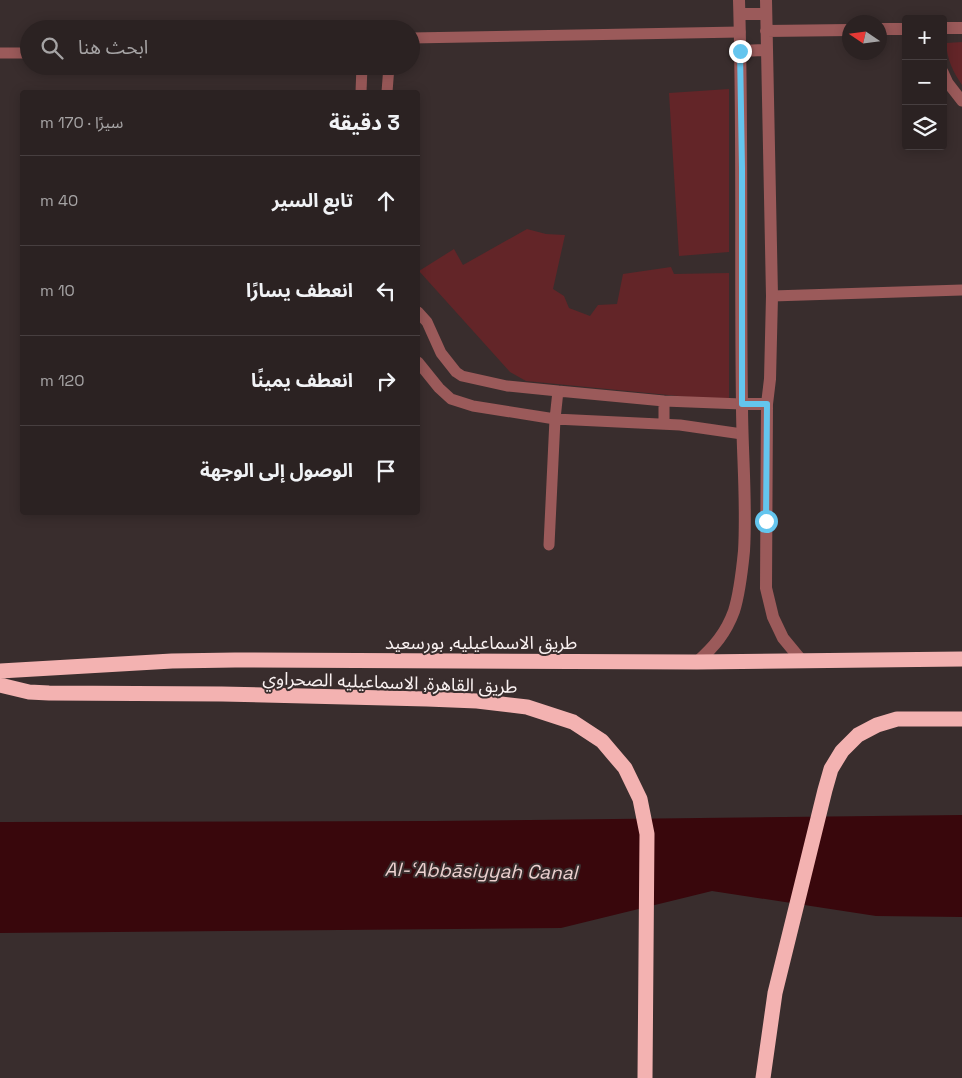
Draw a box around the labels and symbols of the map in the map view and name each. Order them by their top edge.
north arrow [842,15,887,60]
route end [729,40,752,63]
route start [755,510,778,533]
street label: طريق الاسماعيليه, بورسعيد [385,631,577,654]
street label: طريق القاهرة, الاسماعيليه الصحراوي [262,666,518,700]
water label: Al-ʿAbbāsiyyah Canal [384,857,580,885]

